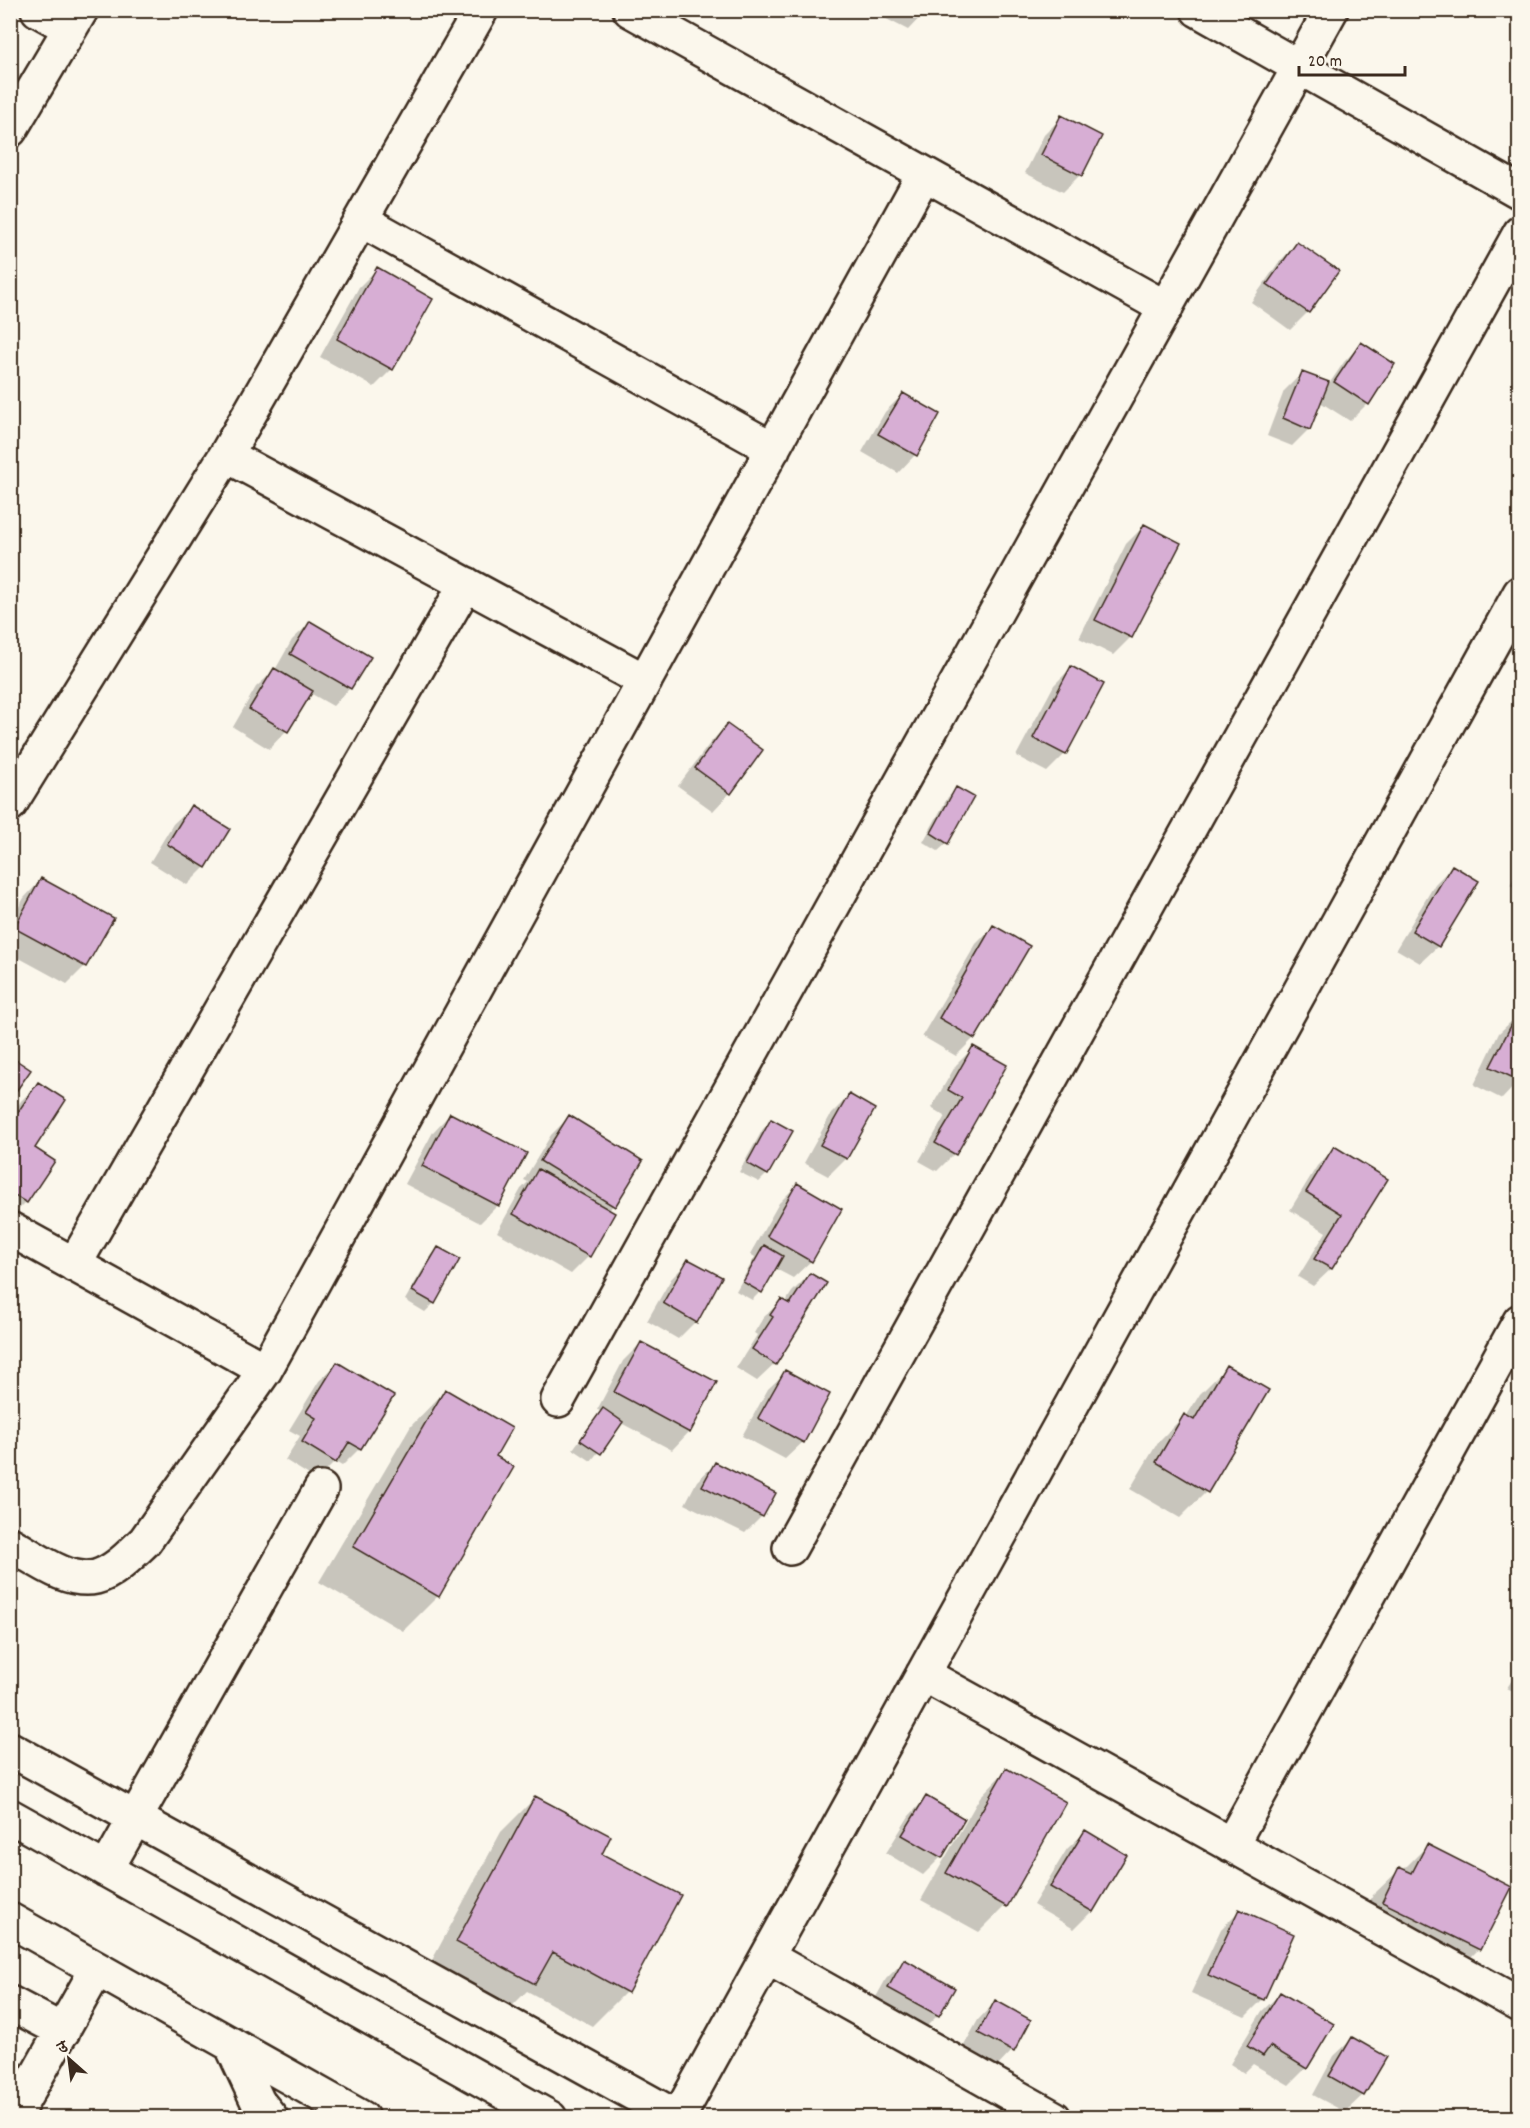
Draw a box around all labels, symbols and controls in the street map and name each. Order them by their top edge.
scale bar [1299,39,1406,77]
text: 20 m [1308,50,1342,75]
north arrow [39,2029,99,2089]
text: उ [53,2035,73,2061]

